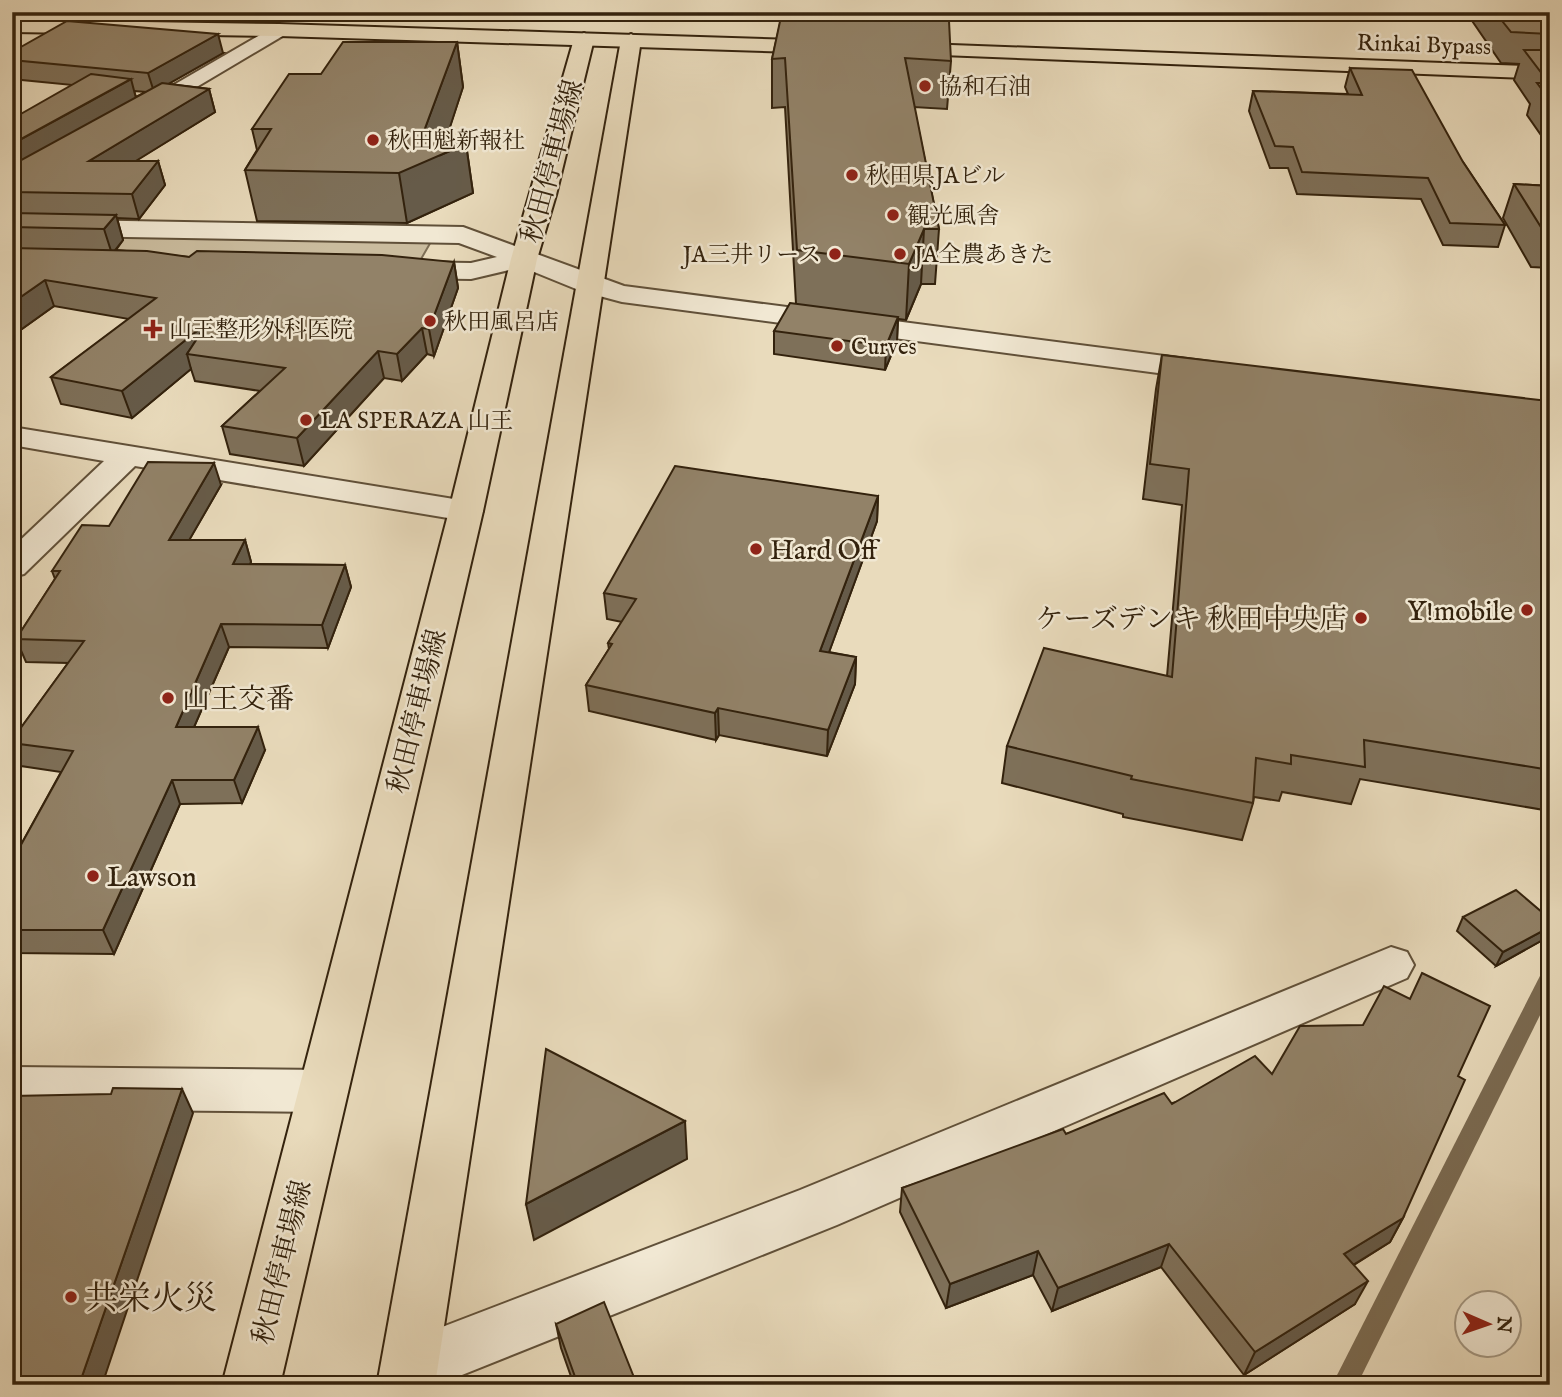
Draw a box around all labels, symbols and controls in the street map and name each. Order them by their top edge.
street label: Rinkai Bypass [1356,29,1492,62]
place label: 協和石油 [939,73,1031,102]
street label: 秋田停車場線 [515,76,592,247]
marker: 協和石油 [917,78,933,94]
place label: 秋田魁新報社 [387,127,525,156]
marker: 秋田魁新報社 [365,132,381,148]
place label: 秋田県JAビル [866,162,1005,191]
marker: 秋田県JAビル [844,167,860,183]
place label: 観光風舎 [907,202,999,231]
marker: 観光風舎 [885,207,901,223]
place label: JA三井リース [680,241,821,270]
place label: JA全農あきた [911,241,1053,270]
marker: JA三井リース [827,246,843,262]
marker: JA全農あきた [892,246,908,262]
place label: 秋田風呂店 [444,308,559,337]
marker: 秋田風呂店 [422,313,438,329]
place label: 山王整形外科医院 [169,316,353,345]
marker: 山王整形外科医院 [143,319,163,339]
place label: Curves [851,333,917,362]
marker: Curves [829,338,845,354]
place label: LA SPERAZA 山王 [320,407,514,436]
marker: LA SPERAZA 山王 [298,412,314,428]
place label: Hard Off [770,534,881,569]
marker: Hard Off [748,541,764,557]
place label: Y!mobile [1407,595,1513,630]
marker: Y!mobile [1519,602,1535,618]
place label: ケーズデンキ 秋田中央店 [1035,603,1347,638]
marker: ケーズデンキ 秋田中央店 [1353,610,1369,626]
street label: 秋田停車場線 [381,626,456,797]
place label: 山王交番 [182,683,294,718]
marker: 山王交番 [160,690,176,706]
place label: Lawson [107,861,197,896]
marker: Lawson [85,868,101,884]
street label: 秋田停車場線 [246,1177,321,1348]
place label: 共栄火災 [85,1279,217,1321]
north arrow [1454,1288,1524,1358]
marker: 共栄火災 [63,1289,79,1305]
text: N [1491,1315,1515,1334]

